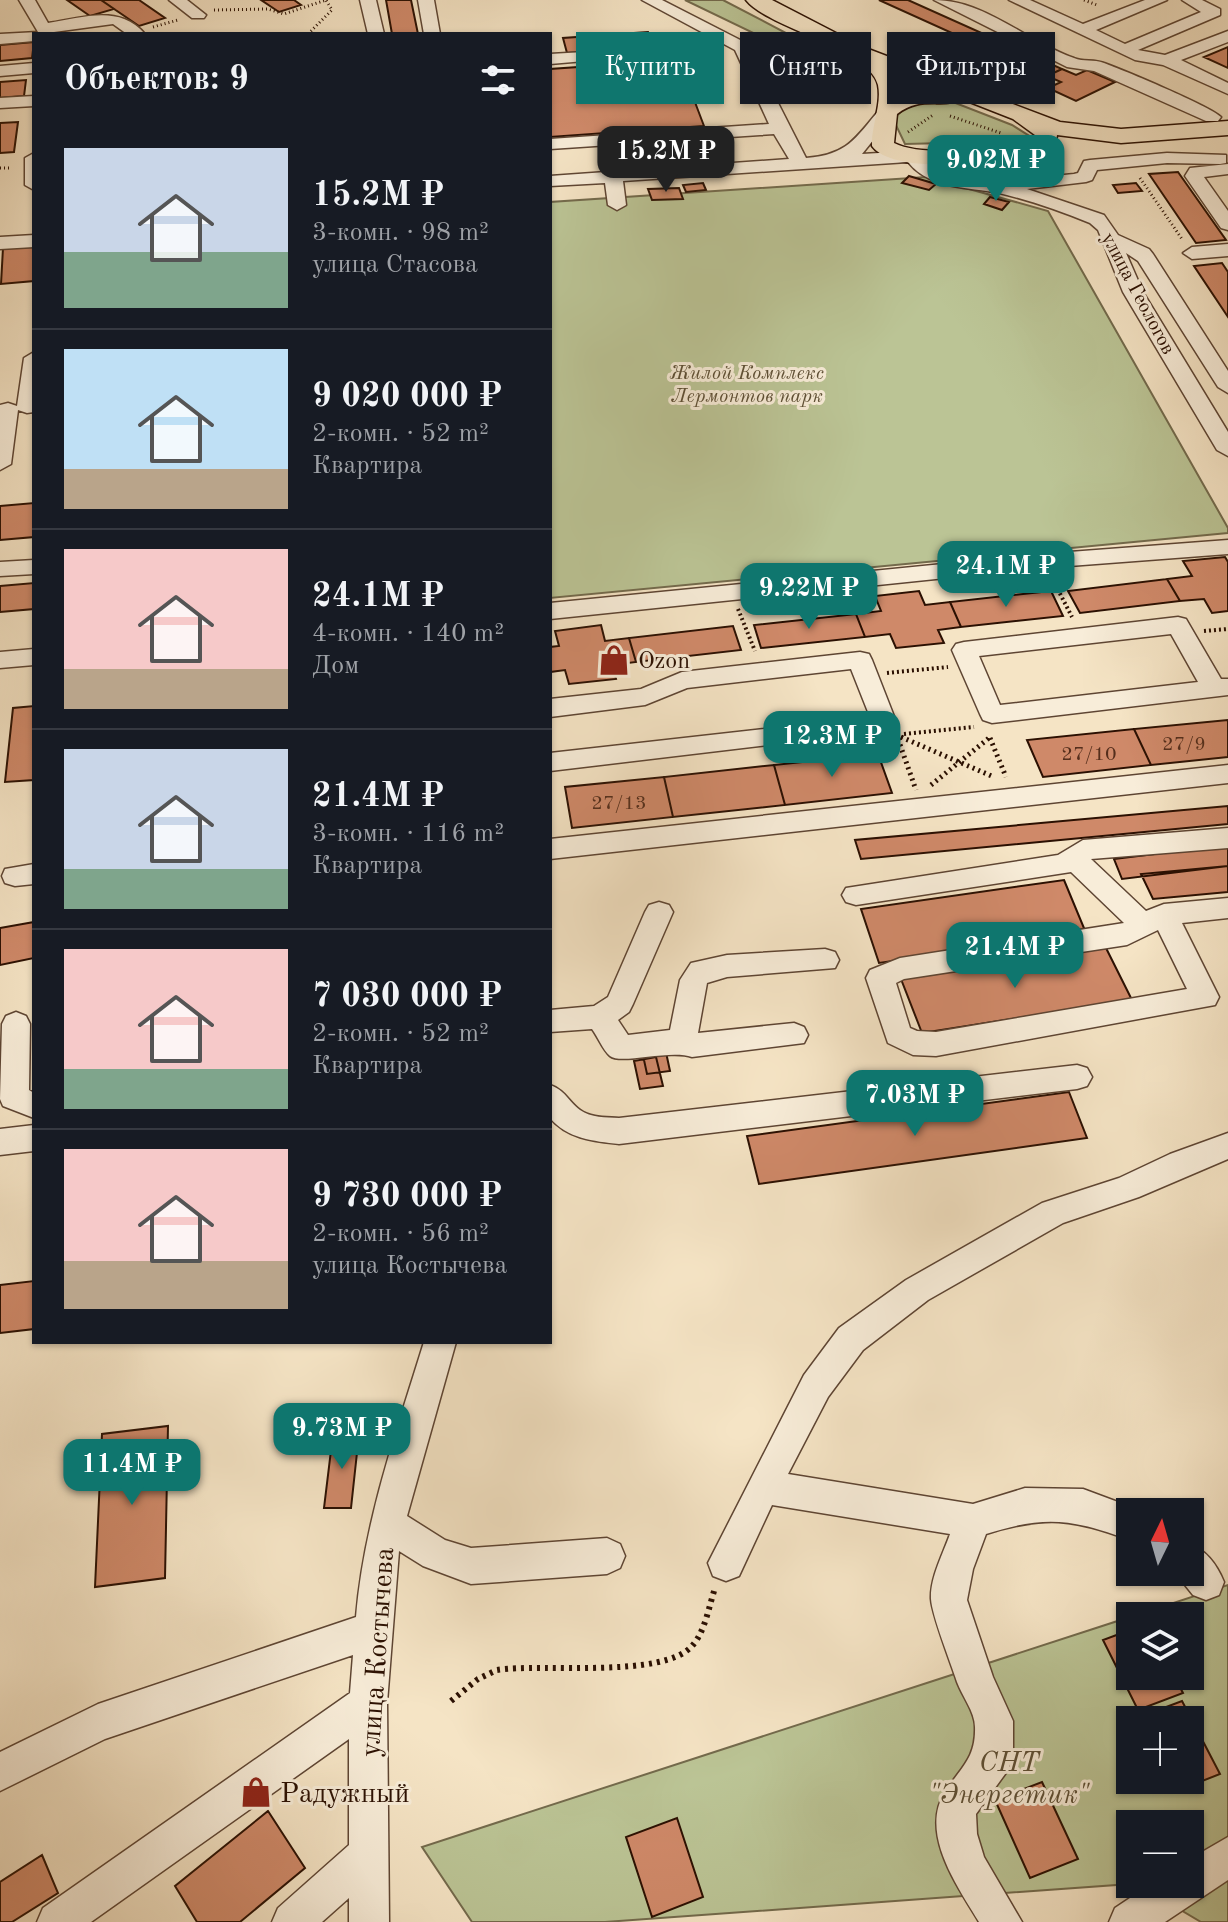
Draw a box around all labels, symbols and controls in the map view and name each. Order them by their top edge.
chip: Купить [576,32,724,104]
chip: Снять [740,32,871,104]
chip: Фильтры [887,32,1055,104]
icon: filters [476,58,520,102]
text: Объектов: 9 [64,63,249,97]
pin: 15.2M ₽ [592,126,740,194]
pin: 9.02M ₽ [922,135,1070,203]
text: 15.2M ₽ [615,139,717,165]
text: 9.02M ₽ [945,148,1047,174]
text: 15.2M ₽ [312,179,444,213]
icon: home [128,180,224,276]
text: 3-комн. · 98 m² [312,220,489,246]
street label: улица Геологов [1097,230,1178,358]
text: улица Стасова [312,252,478,278]
park label: Жилой Комплекс Лермонтов парк [670,364,824,407]
text: 9 020 000 ₽ [312,380,502,414]
icon: home [128,381,224,477]
text: 2-комн. · 52 m² [312,421,489,447]
text: Квартира [312,453,422,479]
pin: 24.1M ₽ [932,541,1080,609]
text: 24.1M ₽ [955,554,1057,580]
pin: 9.22M ₽ [735,563,883,631]
text: 9.22M ₽ [758,576,860,602]
text: 24.1M ₽ [312,580,444,614]
icon: home [128,581,224,677]
text: 4-комн. · 140 m² [312,621,504,647]
shop icon: Ozon [597,643,631,677]
place label: Ozon [638,650,690,674]
text: Дом [312,653,359,679]
pin: 12.3M ₽ [758,711,906,779]
text: 12.3M ₽ [781,724,883,750]
house number: 27/9 [1162,735,1206,755]
house number: 27/10 [1061,745,1117,765]
text: 21.4M ₽ [312,780,444,814]
icon: home [128,781,224,877]
house number: 27/13 [591,794,647,814]
text: 3-комн. · 116 m² [312,821,504,847]
text: Квартира [312,853,422,879]
pin: 21.4M ₽ [941,922,1089,990]
text: 21.4M ₽ [964,935,1066,961]
text: 7 030 000 ₽ [312,980,502,1014]
icon: home [128,981,224,1077]
text: 2-комн. · 52 m² [312,1021,489,1047]
text: Квартира [312,1053,422,1079]
pin: 7.03M ₽ [841,1070,989,1138]
text: 7.03M ₽ [864,1083,966,1109]
text: 9 730 000 ₽ [312,1180,502,1214]
icon: home [128,1181,224,1277]
text: 2-комн. · 56 m² [312,1221,489,1247]
text: улица Костычева [312,1253,507,1279]
pin: 9.73M ₽ [268,1403,416,1471]
text: 9.73M ₽ [291,1416,393,1442]
pin: 11.4M ₽ [58,1439,206,1507]
text: 11.4M ₽ [81,1452,183,1478]
north arrow [1116,1498,1204,1586]
map controls [1116,1498,1204,1898]
street label: улица Костычева [358,1546,400,1758]
button: layers [1116,1602,1204,1690]
button: + [1116,1706,1204,1794]
park label: СНТ "Энергетик" [929,1750,1090,1810]
shop icon: Радужный [239,1775,273,1809]
place label: Радужный [280,1781,410,1809]
button: − [1116,1810,1204,1898]

